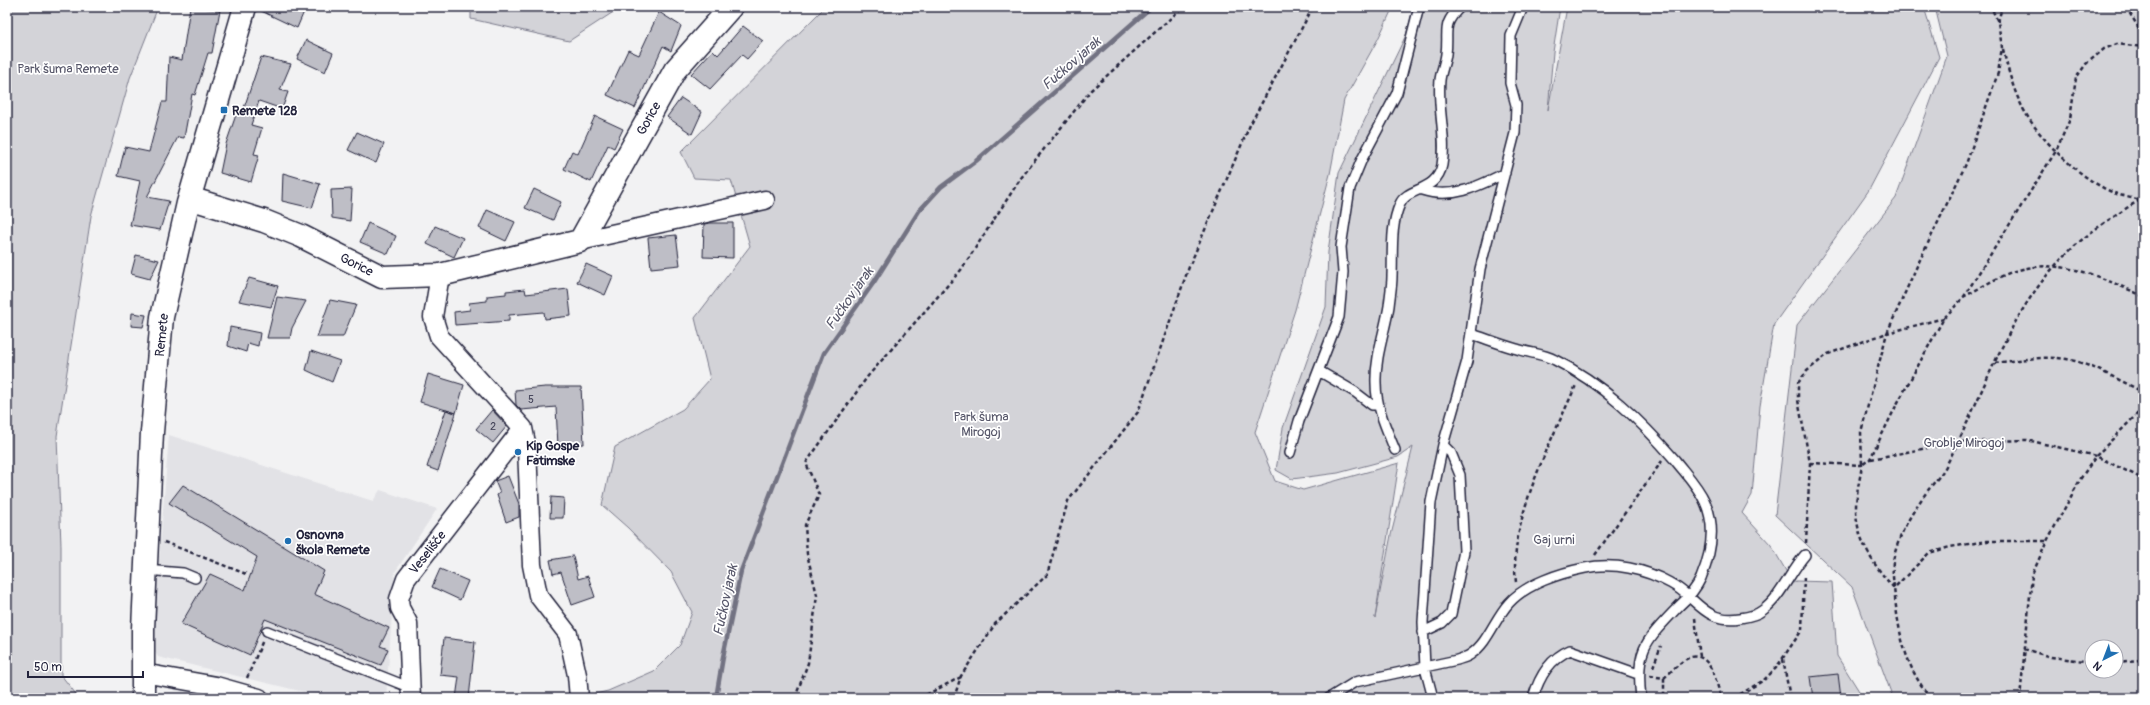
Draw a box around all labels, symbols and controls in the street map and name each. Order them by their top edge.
water label: Fučkov jarak [1038,32,1105,94]
park label: Park šuma Remete [17,61,119,77]
street label: Gorice [633,99,665,138]
place label: Remete 128 [232,103,298,119]
marker: Remete 128 [219,105,229,115]
street label: Gorice [337,250,377,280]
water label: Fučkov jarak [822,263,878,333]
street label: Remete [152,312,172,358]
house number: 5 [528,393,534,406]
park label: Park šuma Mirogoj [953,409,1009,440]
house number: 2 [490,420,496,433]
park label: Groblje Mirogoj [1923,435,2005,451]
place label: Kip Gospe Fatimske [526,438,580,469]
marker: Kip Gospe Fatimske [513,447,523,457]
place label: Osnovna škola Remete [296,527,370,558]
street label: Veselišče [406,527,450,578]
park label: Gaj urni [1533,532,1575,548]
marker: Osnovna škola Remete [283,536,293,546]
water label: Fučkov jarak [710,562,742,637]
north arrow [2084,639,2124,679]
scale bar [28,653,143,679]
text: N [2090,658,2105,673]
text: 50 m [34,660,62,675]

